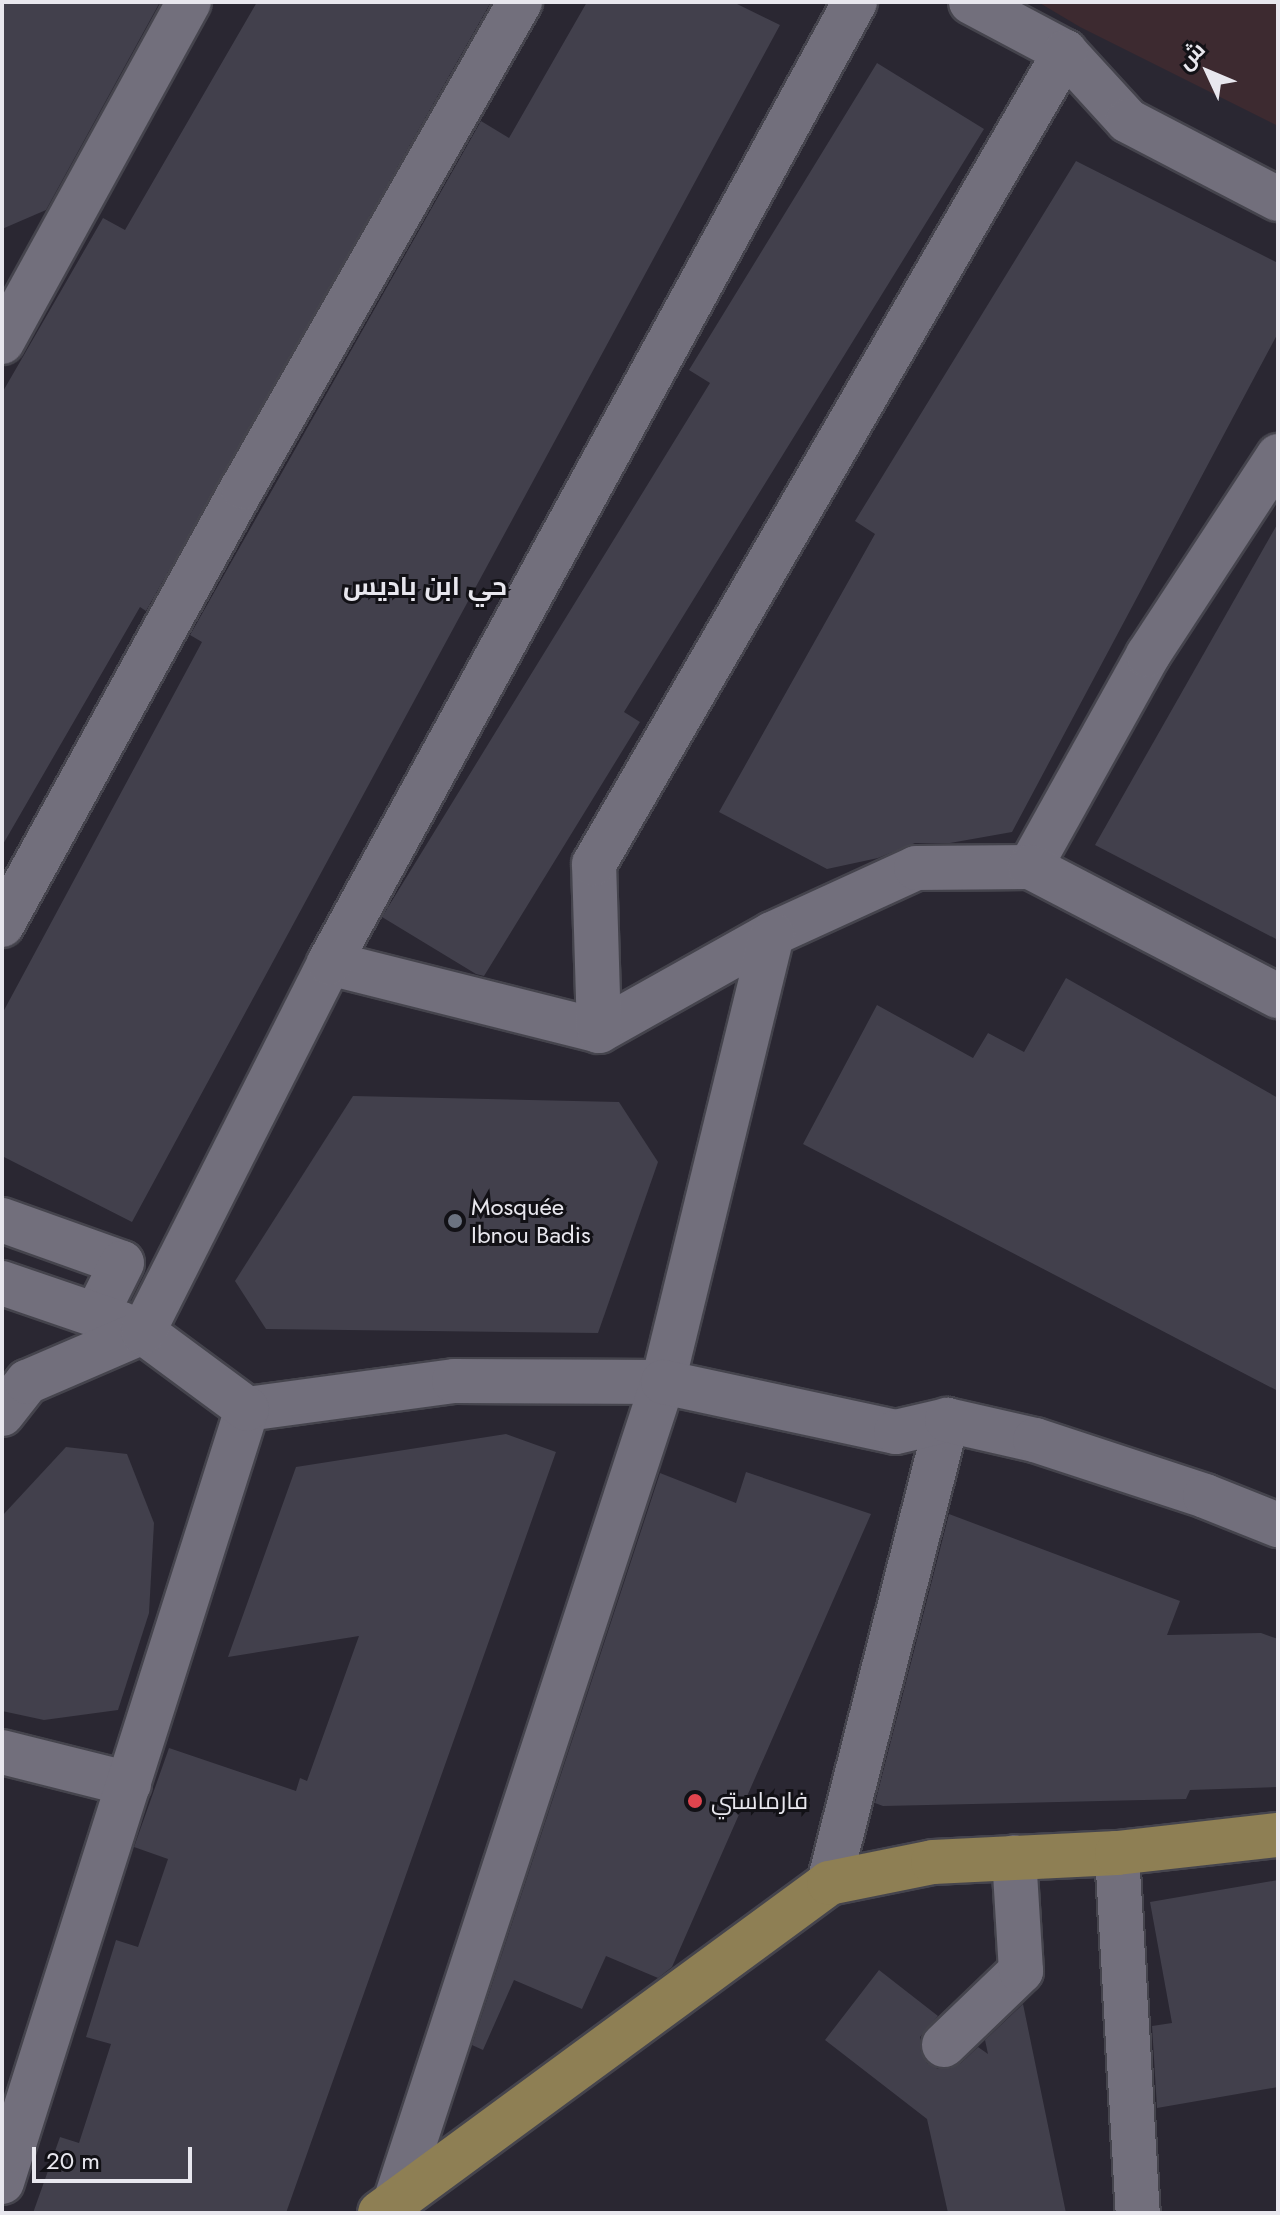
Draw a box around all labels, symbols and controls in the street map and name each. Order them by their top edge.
north arrow [1168,32,1248,112]
text: ش [1169,34,1212,77]
district label: حي ابن باديس [343,571,507,603]
place label: Mosquée Ibnou Badis [471,1193,591,1249]
marker: Mosquée Ibnou Badis [446,1212,464,1230]
place label: فارماستي [711,1787,808,1815]
marker: فارماستي [686,1792,704,1810]
scale bar [36,2131,196,2181]
text: 20 m [46,2143,100,2178]

